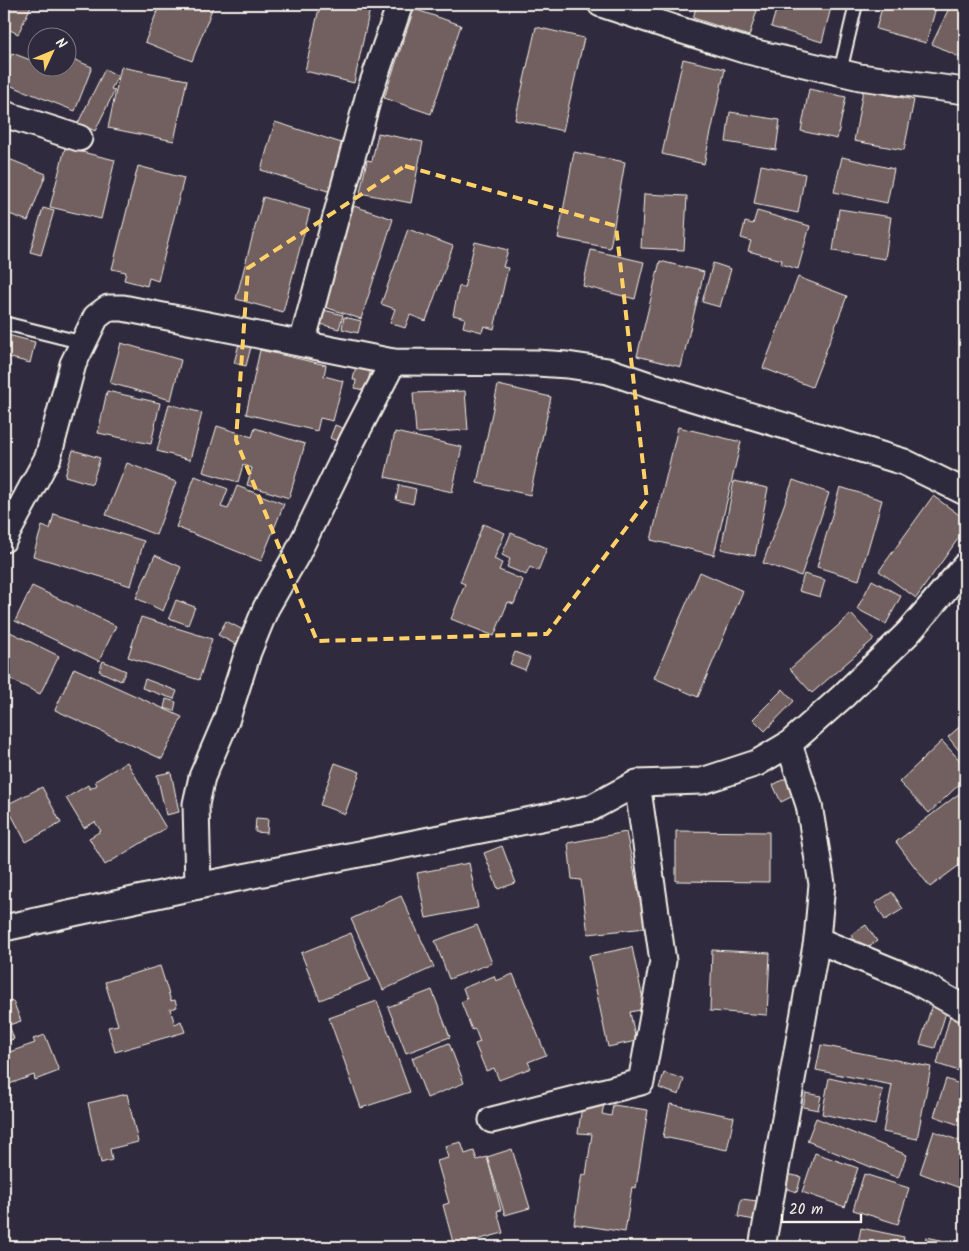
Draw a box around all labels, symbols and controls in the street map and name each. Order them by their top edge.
north arrow [28,28,78,78]
text: N [50,33,72,55]
scale bar [782,1191,860,1223]
text: 20 m [789,1198,823,1222]

